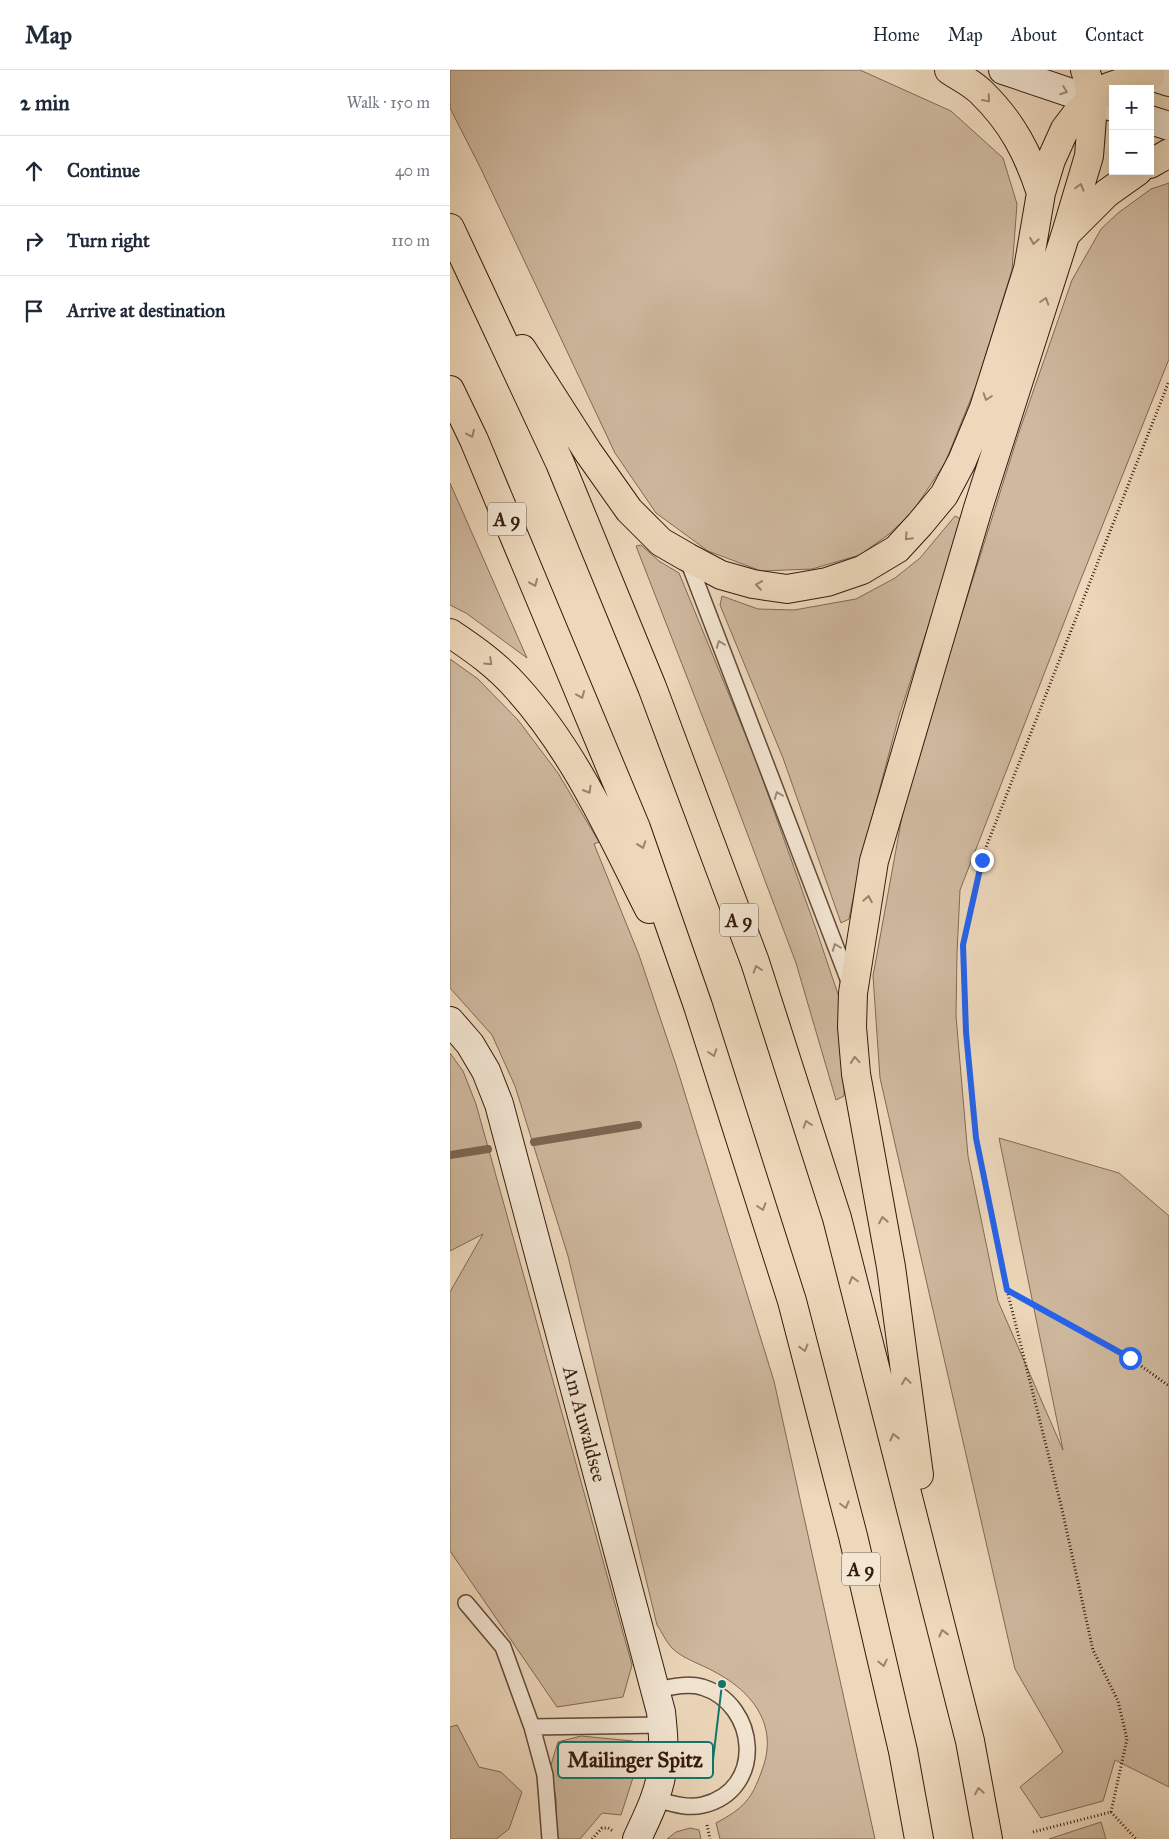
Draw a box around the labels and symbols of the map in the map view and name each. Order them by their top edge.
one-way arrow [1059,85,1067,95]
one-way arrow [982,94,991,103]
one-way arrow [1075,183,1085,191]
one-way arrow [1029,237,1039,246]
one-way arrow [1039,297,1049,305]
one-way arrow [983,392,993,401]
one-way arrow [465,429,475,438]
road number: A 9 [488,502,526,536]
one-way arrow [905,531,914,540]
one-way arrow [529,579,539,587]
one-way arrow [755,580,763,591]
one-way arrow [716,640,726,649]
one-way arrow [484,656,493,665]
one-way arrow [574,690,585,699]
one-way arrow [581,784,591,793]
one-way arrow [774,792,784,800]
one-way arrow [636,841,646,849]
route end [971,849,994,872]
one-way arrow [862,895,872,904]
road number: A 9 [720,904,758,936]
one-way arrow [832,943,842,952]
one-way arrow [753,966,763,974]
one-way arrow [707,1048,717,1056]
one-way arrow [850,1056,861,1064]
one-way arrow [802,1120,812,1129]
one-way arrow [757,1203,767,1211]
one-way arrow [878,1216,888,1225]
one-way arrow [848,1275,859,1284]
one-way arrow [799,1343,809,1351]
route start [1119,1347,1142,1370]
street label: Am Auwaldsee [558,1362,612,1485]
one-way arrow [901,1377,912,1385]
one-way arrow [889,1432,900,1441]
one-way arrow [839,1501,850,1510]
road number: A 9 [842,1552,880,1586]
one-way arrow [938,1628,949,1637]
one-way arrow [877,1659,888,1668]
callout: Mailinger Spitz [558,1742,713,1778]
text: Mailinger Spitz [567,1747,703,1773]
one-way arrow [974,1787,985,1795]

